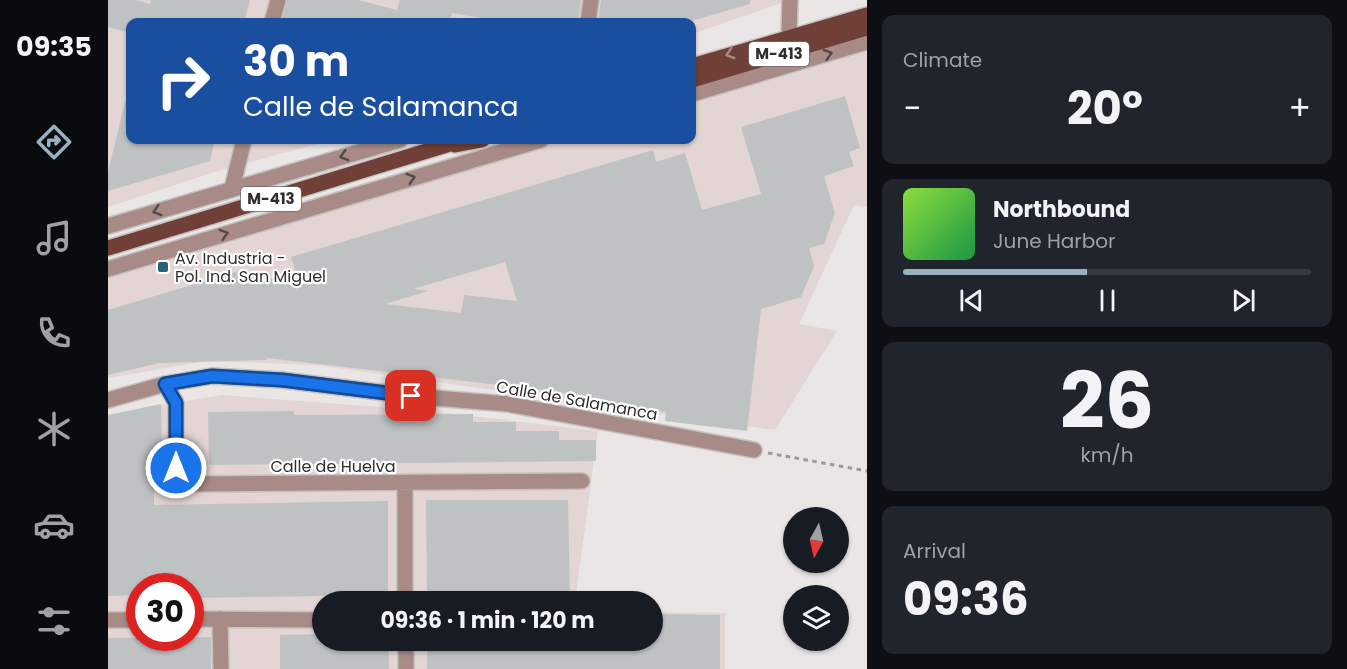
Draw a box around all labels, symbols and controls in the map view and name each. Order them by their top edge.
text: 09:35 [16,28,92,65]
text: 30 m [243,32,349,91]
icon: right [144,42,222,120]
road number: M-413 [749,42,809,66]
text: Climate [903,46,982,74]
one-way arrow [725,47,736,59]
one-way arrow [822,49,833,61]
text: 20° [1067,77,1143,140]
text: − [903,85,921,132]
text: + [1288,85,1311,132]
text: Calle de Salamanca [243,88,519,125]
icon: directions [33,121,75,163]
one-way arrow [339,149,350,161]
one-way arrow [405,173,416,185]
road number: M-413 [241,187,301,211]
text: Northbound [993,194,1130,225]
one-way arrow [152,204,163,216]
icon: music [33,217,75,259]
text: June Harbor [993,227,1116,255]
one-way arrow [218,229,229,241]
place label: Av. Industria - Pol. Ind. San Miguel [175,247,326,288]
marker: Av. Industria - Pol. Ind. San Miguel [156,260,170,274]
icon: previous [955,284,988,317]
icon: pause [1091,284,1124,317]
icon: next [1227,284,1260,317]
icon: phone [33,312,75,354]
text: 26 [1060,346,1154,455]
pin [385,370,436,421]
street label: Calle de Salamanca [495,375,659,426]
icon: arrive [394,379,427,412]
icon: climate [33,408,75,450]
position arrow [144,436,208,500]
text: km/h [1080,441,1134,469]
street label: Calle de Huelva [270,455,396,478]
icon: car [33,504,75,546]
north arrow [783,507,849,573]
map controls [783,507,849,651]
text: Arrival [903,537,966,565]
text: 09:36 [903,568,1029,631]
speed limit sign: 30 [126,573,204,651]
button: layers [783,585,849,651]
icon: filters [33,600,75,642]
text: 09:36 · 1 min · 120 m [381,605,594,636]

